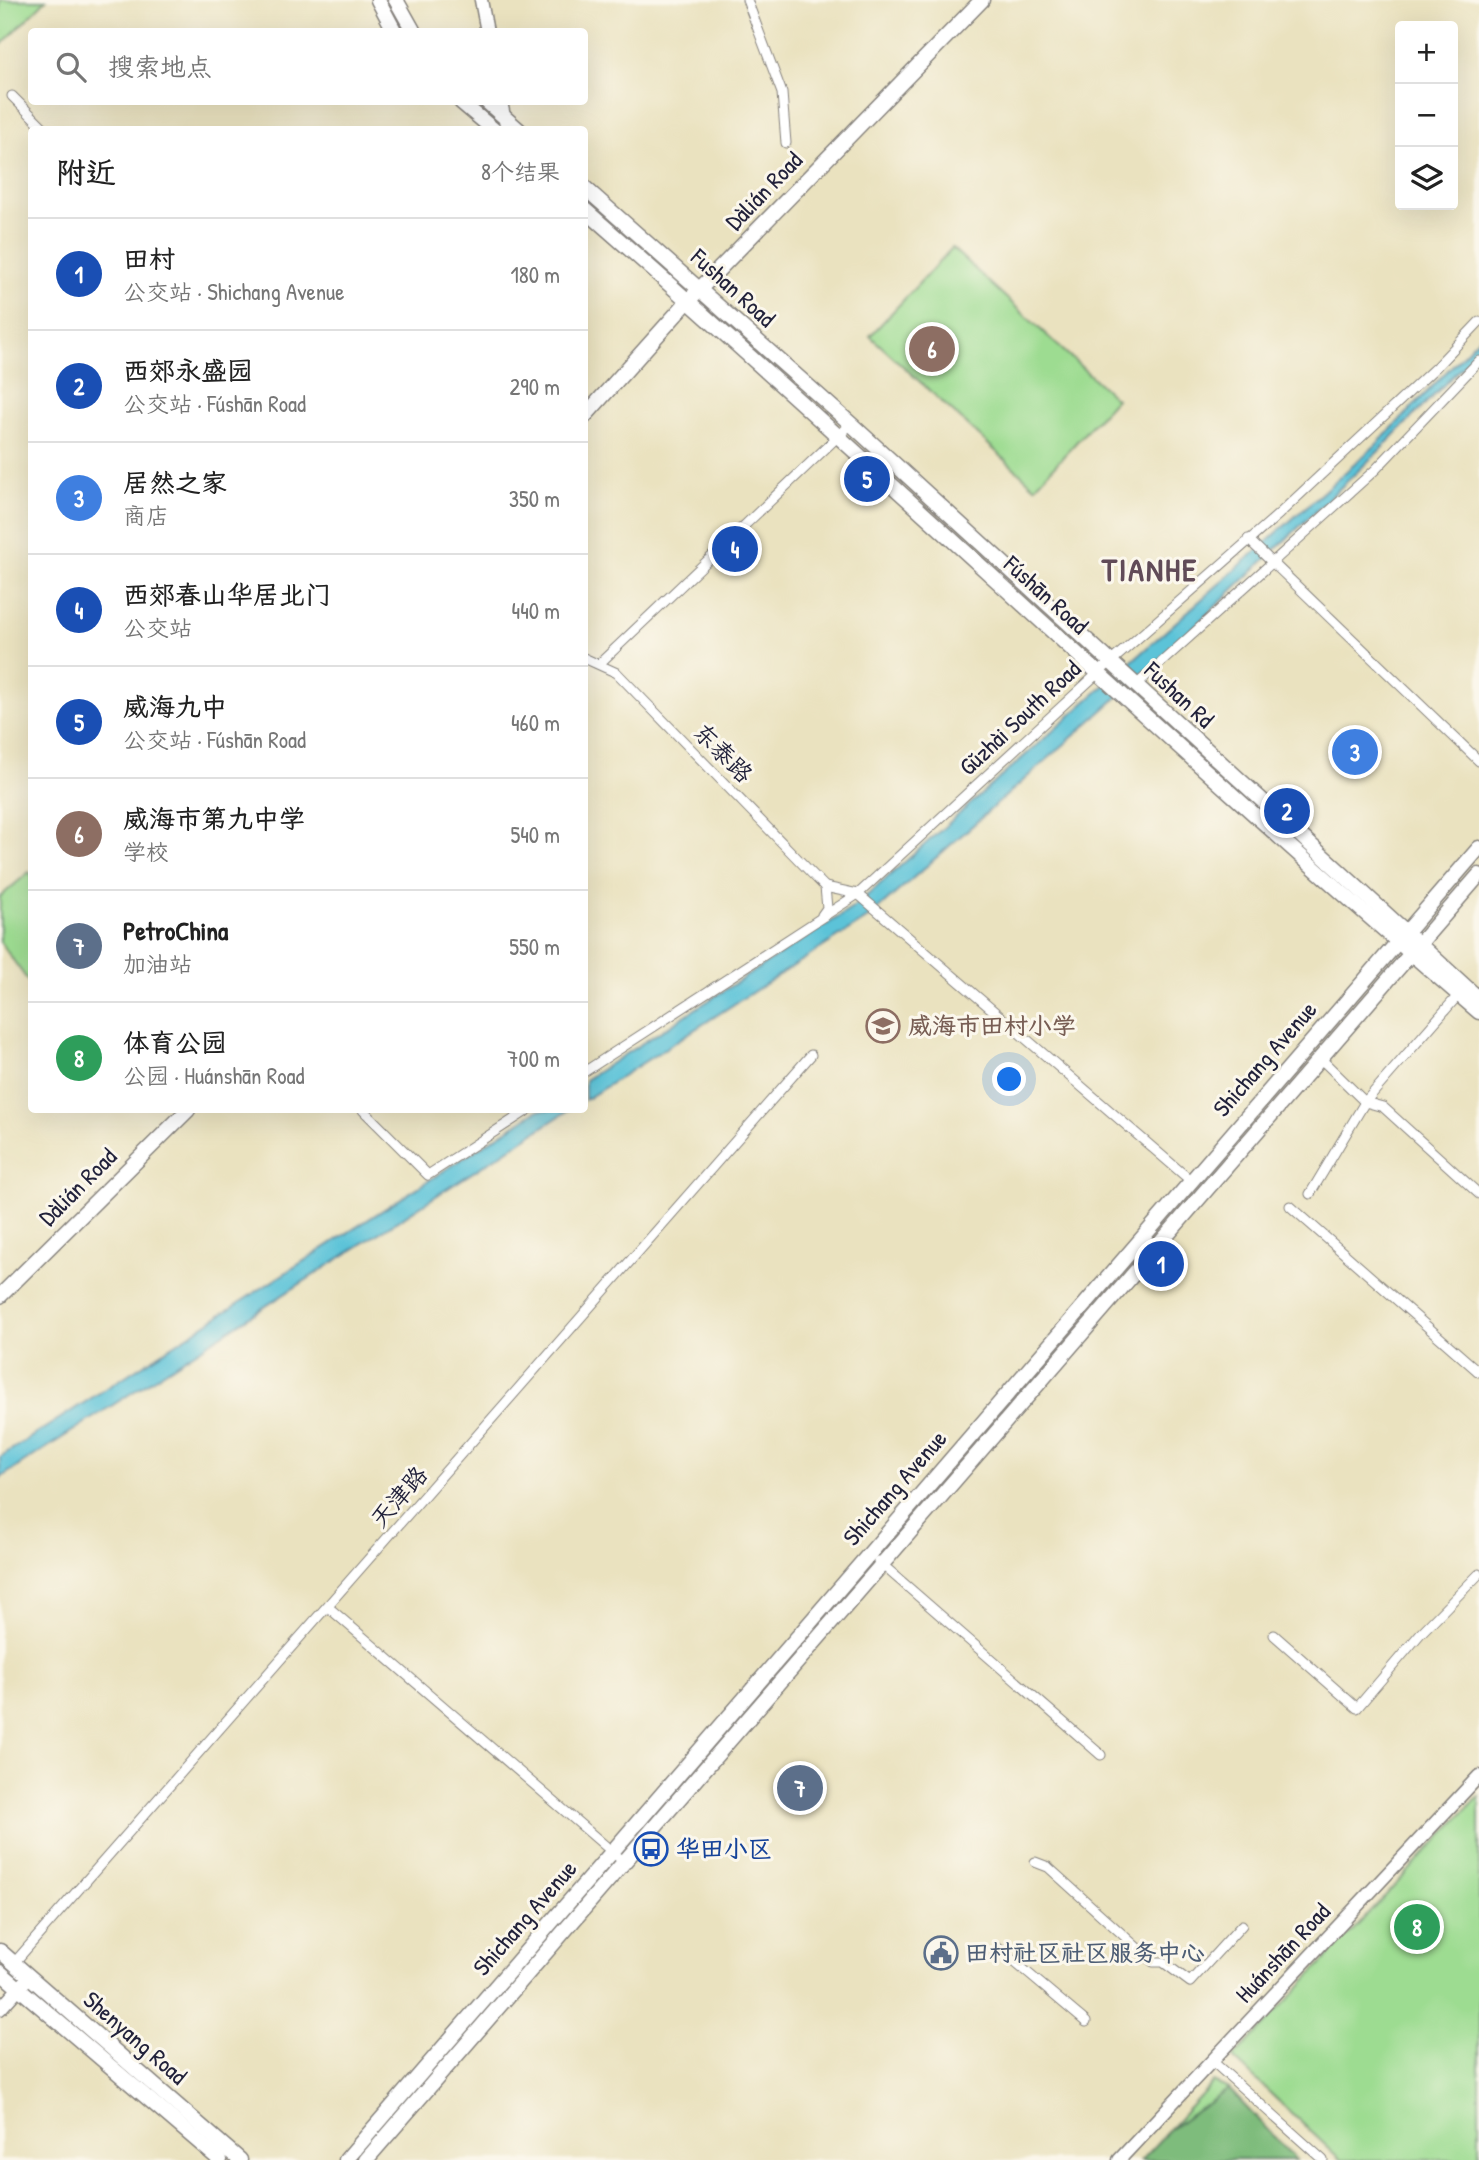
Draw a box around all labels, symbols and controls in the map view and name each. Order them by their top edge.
map controls [1395,21,1458,210]
button: + [1395,21,1458,84]
search box [28,28,588,105]
icon: search [52,48,90,86]
text: 搜索地点 [108,49,212,84]
button: − [1395,84,1458,147]
street label: Dàlián Road [718,144,809,237]
button: layers [1395,147,1458,210]
text: 附近 [56,152,116,192]
text: 8个结果 [481,156,560,187]
street label: Fushan Road [684,240,783,334]
text: 田村 [123,241,175,276]
text: 1 [75,259,83,290]
text: 180 m [510,259,560,290]
text: 公交站 · Shichang Avenue [123,276,344,307]
pin: 6 [909,323,955,375]
text: 西郊永盛园 [123,353,253,388]
text: 2 [74,371,84,402]
text: 290 m [510,371,560,402]
text: 公交站 · Fúshān Road [123,388,306,419]
pin: 5 [844,453,890,505]
text: 居然之家 [123,465,227,500]
text: 3 [74,483,84,514]
text: 350 m [509,483,560,514]
text: 商店 [123,500,169,531]
pin: 4 [712,523,758,575]
street label: Fúshān Road [997,547,1096,641]
district label: TIANHE [1101,548,1198,591]
text: 西郊春山华居北门 [123,577,331,612]
text: 4 [75,595,83,626]
text: 440 m [512,595,560,626]
text: 公交站 [123,612,192,643]
street label: Gǔzhài South Road [952,653,1087,782]
street label: Fushan Rd [1137,653,1221,735]
text: 威海九中 [123,689,227,724]
text: 5 [74,707,84,738]
text: 460 m [511,707,560,738]
street label: 东泰路 [687,716,760,789]
text: 公交站 · Fúshān Road [123,724,306,755]
pin: 3 [1332,726,1378,778]
pin: 2 [1264,785,1310,837]
text: 威海市第九中学 [123,801,305,836]
text: 6 [74,819,84,850]
text: 540 m [510,819,560,850]
text: 学校 [123,836,169,867]
text: PetroChina [123,913,228,948]
text: 7 [73,931,85,962]
text: 550 m [509,931,560,962]
text: 加油站 [123,948,192,979]
street label: Shichang Avenue [1205,993,1324,1123]
school or university icon: 威海市田村小学 [864,1007,902,1045]
place label: 威海市田村小学 [908,1009,1076,1041]
text: 体育公园 [123,1025,227,1060]
text: 8 [74,1043,84,1074]
text: 700 m [507,1043,560,1074]
text: 公园 · Huánshān Road [123,1060,304,1091]
your location [992,1062,1026,1096]
street label: Dàlián Road [31,1140,123,1232]
pin: 1 [1138,1238,1184,1290]
street label: Shichang Avenue [835,1422,954,1552]
street label: 天津路 [363,1459,434,1534]
pin: 7 [777,1762,823,1814]
bus stop icon: 华田小区 [632,1830,670,1868]
place label: 华田小区 [676,1832,772,1864]
street label: Shichang Avenue [465,1852,584,1982]
street label: Huánshān Road [1228,1896,1337,2009]
pin: 8 [1394,1901,1440,1953]
public building icon: 田村社区社区服务中心 [922,1934,960,1972]
place label: 田村社区社区服务中心 [965,1936,1205,1968]
street label: Shenyang Road [77,1983,194,2091]

